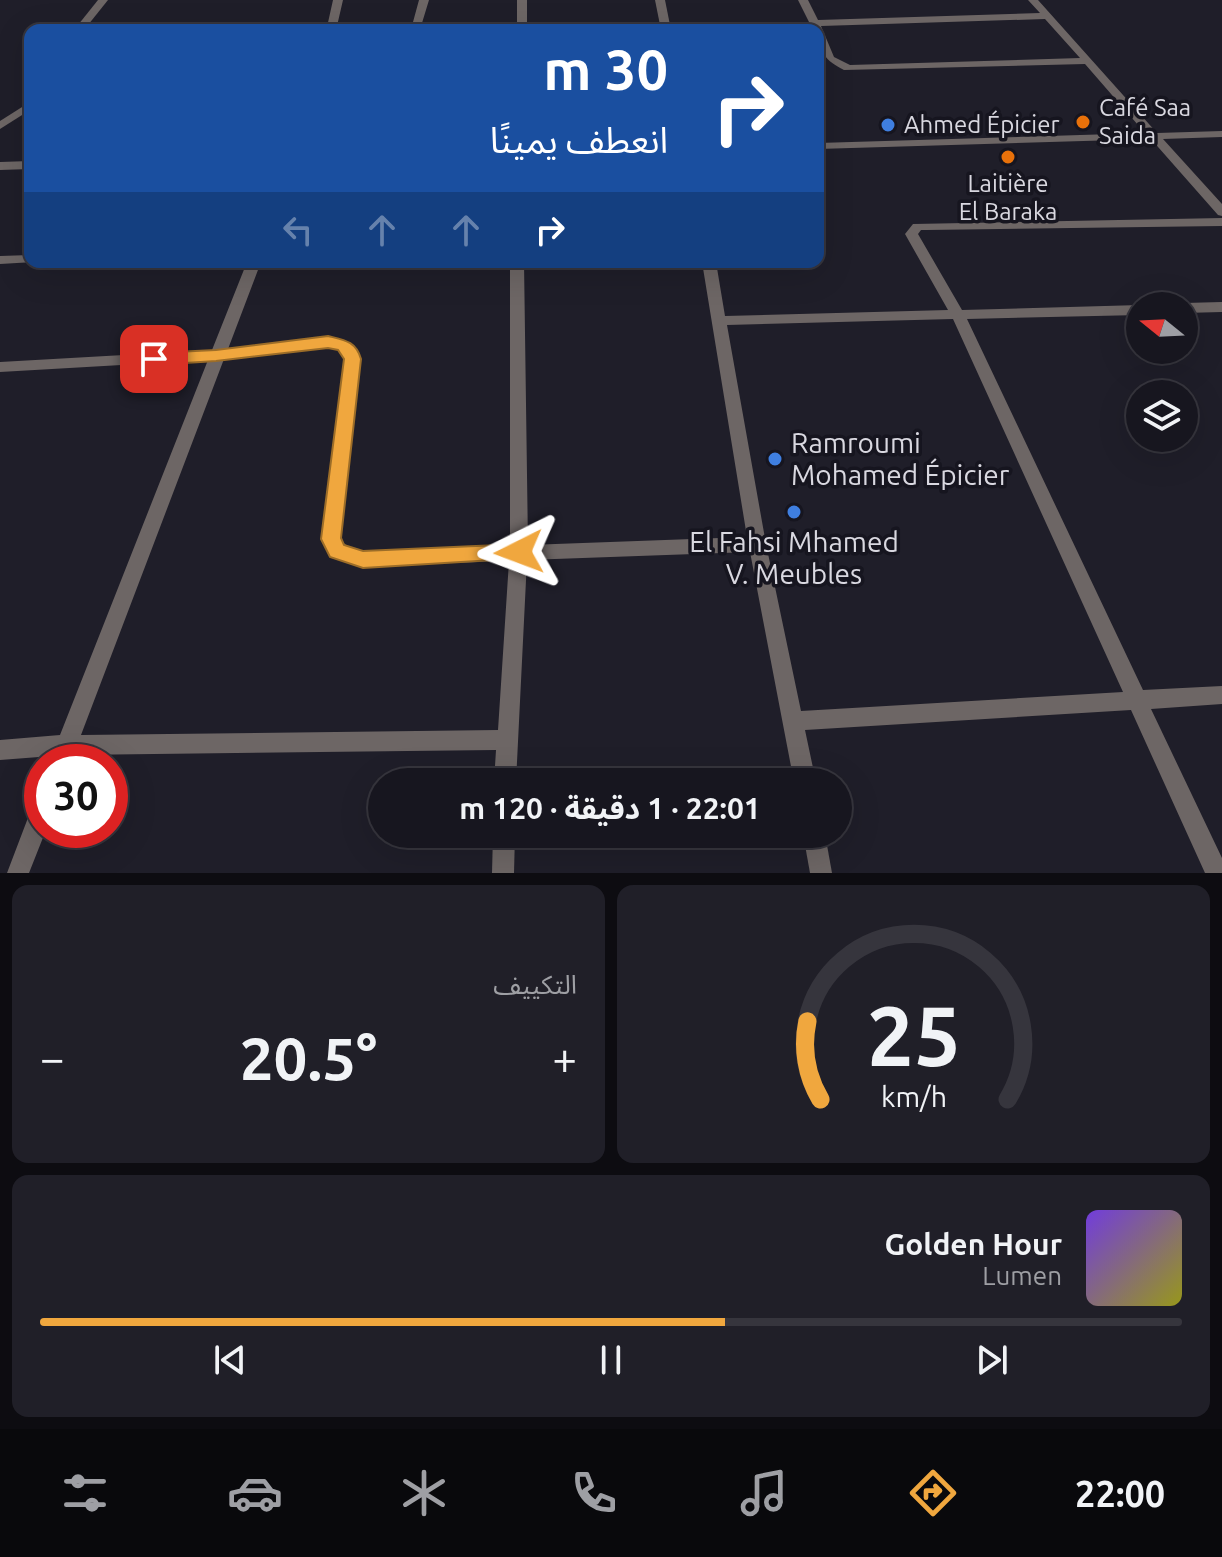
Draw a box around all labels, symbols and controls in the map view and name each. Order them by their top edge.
text: 30 m [543,38,668,101]
icon: right [696,56,800,160]
place label: Café Saa Saida [1099,94,1191,149]
place label: Ahmed Épicier [904,110,1059,138]
marker: Café Saa Saida [1074,113,1092,131]
marker: Ahmed Épicier [879,116,897,134]
text: انعطف يمينًا [490,119,668,160]
marker: Laitière El Baraka [999,148,1017,166]
place label: Laitière El Baraka [959,170,1057,225]
icon: left [276,208,320,252]
icon: ahead [360,208,404,252]
icon: ahead [444,208,488,252]
icon: right [528,208,572,252]
north arrow [1126,292,1198,364]
map controls [1126,292,1198,452]
pin [120,325,188,393]
icon: arrive [132,337,176,381]
button: layers [1126,380,1198,452]
place label: Ramroumi Mohamed Épicier [791,427,1010,490]
marker: Ramroumi Mohamed Épicier [766,450,784,468]
marker: El Fahsi Mhamed V. Meubles [785,503,803,521]
position arrow [477,510,561,594]
place label: El Fahsi Mhamed V. Meubles [689,526,899,589]
speed limit sign: 30 [24,744,128,848]
text: 22:01 · 1 دقيقة · 120 m [459,791,761,825]
text: التكييف [493,970,577,999]
text: 25 [867,988,960,1082]
text: 20.5° [240,1024,377,1091]
text: − [40,1033,65,1082]
text: + [552,1033,577,1082]
text: km/h [881,1080,947,1112]
text: Golden Hour [884,1227,1062,1261]
text: Lumen [982,1261,1062,1290]
icon: previous [208,1338,252,1382]
icon: pause [589,1338,633,1382]
icon: next [970,1338,1014,1382]
icon: filters [57,1465,113,1521]
icon: car [227,1465,283,1521]
icon: climate [396,1465,452,1521]
icon: phone [566,1465,622,1521]
icon: music [736,1465,792,1521]
icon: directions [905,1465,961,1521]
text: 22:00 [1075,1473,1165,1514]

